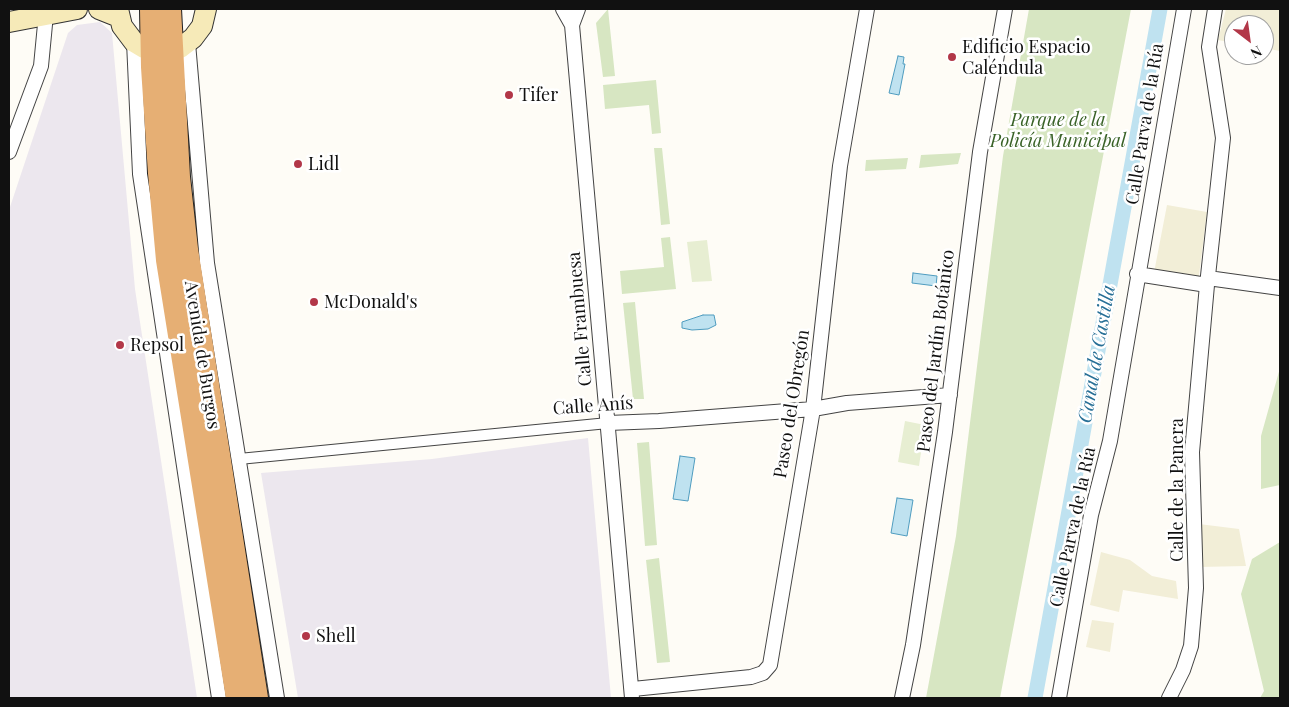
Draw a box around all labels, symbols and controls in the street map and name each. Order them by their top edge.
north arrow [1224,15,1274,65]
place label: Edificio Espacio Caléndula [962,36,1091,78]
street label: Calle Parva de la Ría [1122,42,1168,206]
text: N [1247,42,1265,63]
marker: Edificio Espacio Caléndula [946,51,958,63]
place label: Tifer [519,84,558,106]
marker: Tifer [503,89,515,101]
park label: Parque de la Policía Municipal [990,109,1126,152]
place label: Lidl [308,153,339,175]
marker: Lidl [292,158,304,170]
street label: Paseo del Jardín Botánico [913,248,959,454]
street label: Calle Frambuesa [563,251,597,387]
street label: Avenida de Burgos [180,279,224,431]
water label: Canal de Castilla [1074,283,1120,425]
place label: McDonald's [324,291,418,313]
marker: McDonald's [308,296,320,308]
street label: Paseo del Obregón [770,328,814,480]
place label: Repsol [130,334,184,356]
marker: Repsol [114,339,126,351]
street label: Calle Anís [552,392,634,420]
street label: Calle de la Panera [1166,418,1188,562]
street label: Calle Parva de la Ría [1045,445,1101,609]
place label: Shell [316,625,356,647]
marker: Shell [300,630,312,642]

